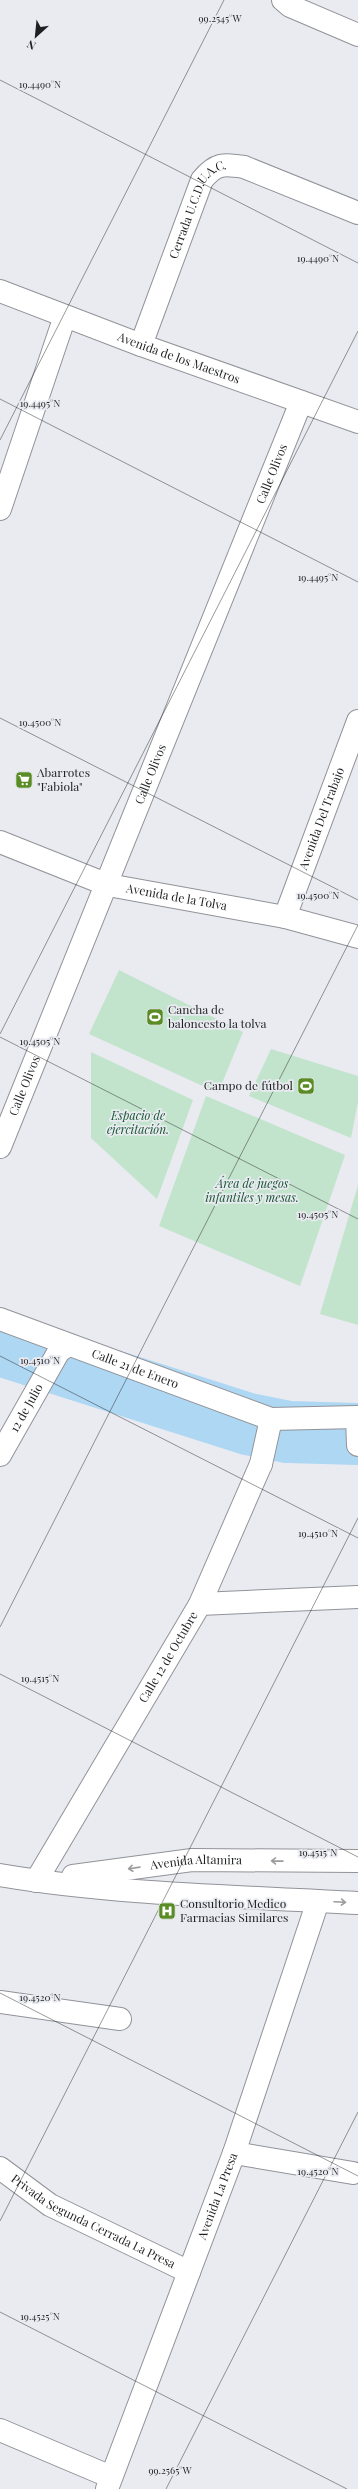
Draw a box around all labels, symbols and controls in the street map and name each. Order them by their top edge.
text: 99.2545°W [198,11,242,25]
north arrow [16,16,56,56]
text: N [24,37,38,54]
text: 19.4490°N [19,77,61,91]
street label: Cerrada U.C.D.U.A.C. [165,156,227,261]
text: 19.4490°N [297,251,339,265]
street label: Avenida de los Maestros [115,327,243,387]
text: 19.4495°N [20,396,60,410]
street label: Calle Olivos [252,441,290,506]
text: 19.4495°N [298,570,338,584]
text: 19.4500°N [19,715,61,729]
street label: Calle Olivos [130,741,169,806]
place label: Abarrotes "Fabiola" [36,764,90,794]
street label: Avenida Del Trabajo [294,764,347,873]
supermarket icon: Abarrotes "Fabiola" [14,770,34,790]
street label: Avenida de la Tolva [124,879,229,913]
text: 19.4500°N [297,888,339,902]
place label: Cancha de baloncesto la tolva [168,1001,267,1031]
sports icon: Cancha de baloncesto la tolva [145,1007,165,1027]
text: 19.4505°N [20,1034,60,1048]
street label: Calle Olivos [4,1053,43,1118]
sports icon: Campo de fútbol [296,1076,316,1096]
place label: Campo de fútbol [204,1077,294,1093]
park label: Espacio de ejercitación. [107,1107,169,1137]
park label: Área de juegos infantiles y mesas. [205,1175,299,1205]
text: 19.4505°N [298,1207,338,1221]
street label: Calle 21 de Enero [90,1345,182,1391]
text: 19.4510°N [20,1353,60,1367]
street label: 12 de Julio [6,1380,46,1435]
text: 19.4510°N [298,1526,338,1540]
street label: Calle 12 de Octubre [134,1608,201,1705]
text: 19.4515°N [21,1671,59,1685]
text: 19.4515°N [299,1845,337,1859]
street label: Avenida Altamira [148,1851,242,1873]
one-way arrow [271,1857,284,1865]
one-way arrow [127,1864,140,1872]
place label: Consultorio Medico Farmacias Similares [180,1895,288,1925]
one-way arrow [333,1899,346,1906]
hospital icon: Consultorio Medico Farmacias Similares [157,1901,177,1921]
text: 19.4520°N [19,1990,61,2004]
street label: Avenida La Presa [193,2150,240,2242]
text: 19.4520°N [297,2164,339,2178]
street label: Privada Segunda Cerrada La Presa [8,2170,178,2271]
text: 19.4525°N [20,2309,60,2323]
text: 99.2565°W [148,2463,193,2477]

